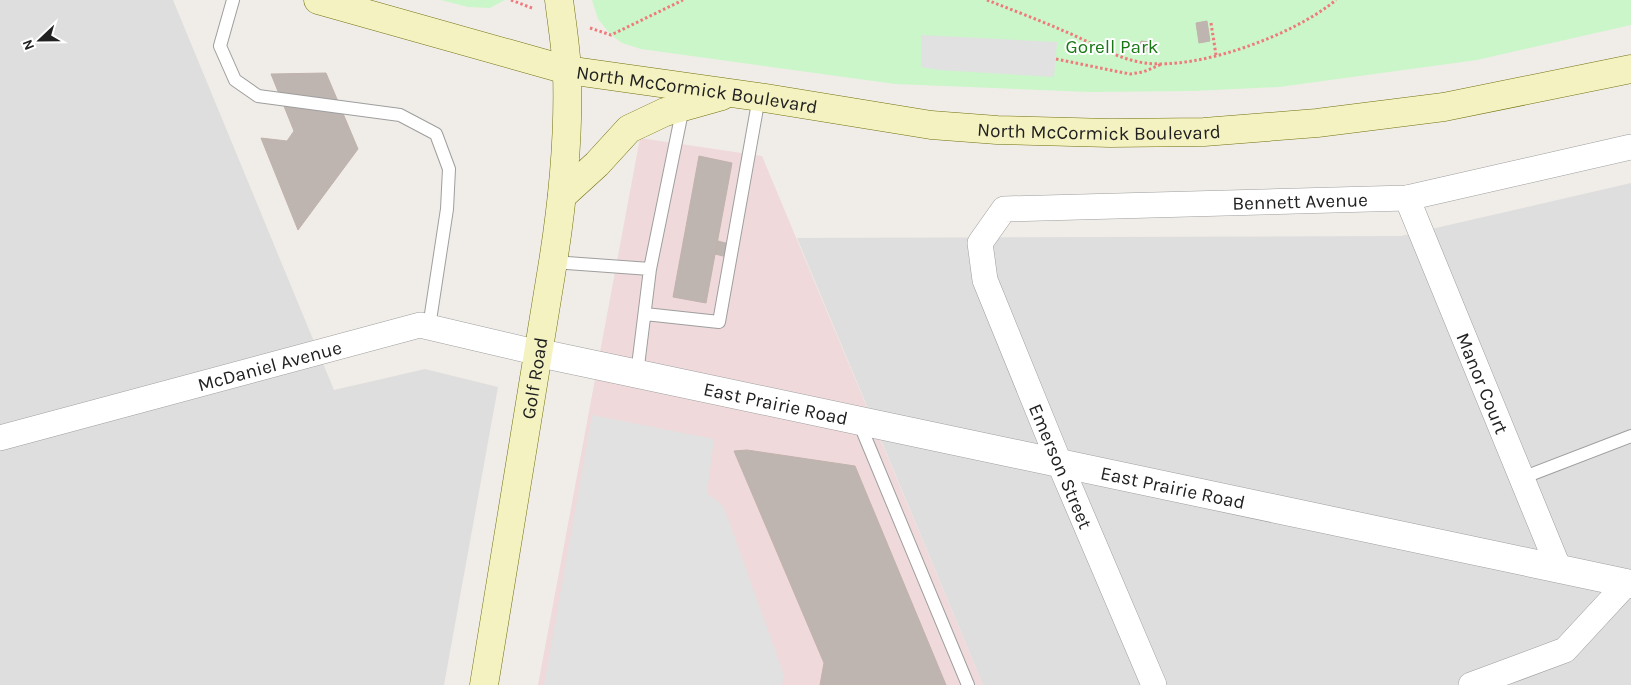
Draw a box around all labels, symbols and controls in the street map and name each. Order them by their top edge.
north arrow [15,15,65,65]
park label: Gorell Park [1066,36,1159,58]
text: N [19,37,38,53]
street label: North McCormick Boulevard [575,61,819,118]
street label: North McCormick Boulevard [976,119,1222,145]
street label: Bennett Avenue [1232,189,1368,215]
street label: Manor Court [1451,330,1512,437]
street label: Golf Road [518,336,553,421]
street label: McDaniel Avenue [195,337,344,396]
street label: East Prairie Road [701,378,850,430]
street label: Emerson Street [1024,401,1096,532]
street label: East Prairie Road [1099,462,1247,514]

